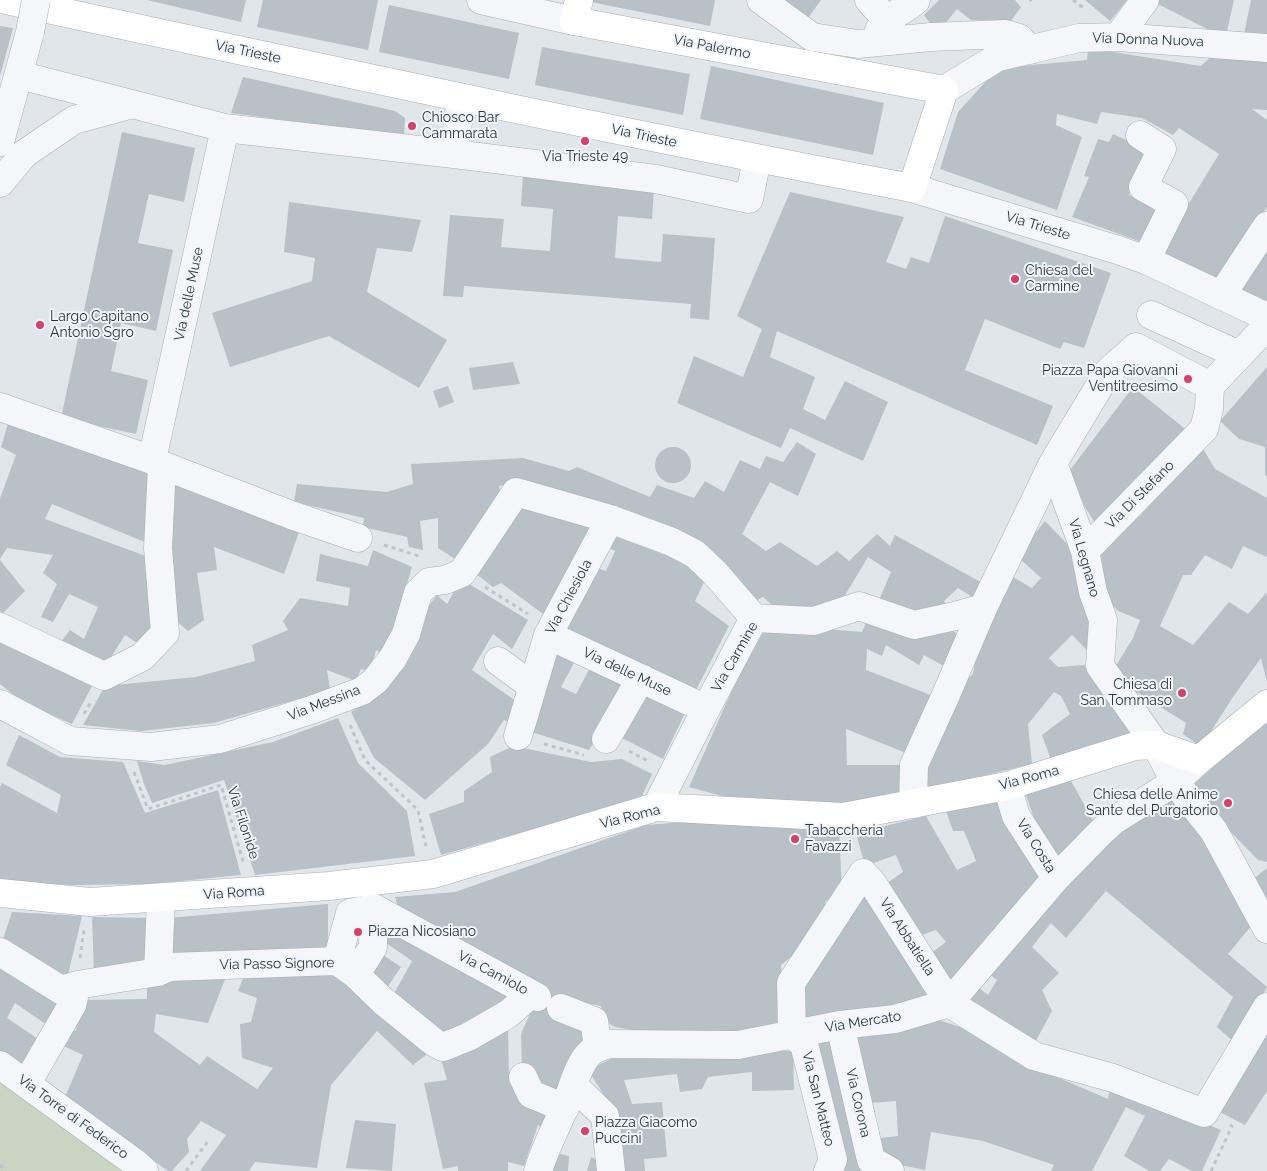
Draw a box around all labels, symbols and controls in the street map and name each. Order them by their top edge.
street label: Via Donna Nuova [1092,30,1204,50]
street label: Via Palermo [672,31,752,63]
street label: Via Trieste [214,37,282,67]
place label: Chiosco Bar Cammarata [422,110,499,142]
marker: Chiosco Bar Cammarata [406,120,418,132]
street label: Via Trieste [610,121,678,151]
marker: Via Trieste 49 [579,135,591,147]
place label: Via Trieste 49 [542,149,628,165]
street label: Via Trieste [1004,208,1072,244]
street label: Via delle Muse [171,245,207,343]
place label: Chiesa del Carmine [1025,263,1093,296]
marker: Chiesa del Carmine [1009,273,1021,285]
place label: Largo Capitano Antonio Sgro [50,309,149,342]
marker: Largo Capitano Antonio Sgro [34,319,46,331]
place label: Piazza Papa Giovanni Ventitreesimo [1042,363,1178,396]
marker: Piazza Papa Giovanni Ventitreesimo [1182,373,1194,385]
street label: Via Di Stefano [1102,457,1178,533]
street label: Via Legnano [1065,517,1103,599]
street label: Via Chiesiola [542,557,596,637]
street label: Via Carmine [708,619,762,695]
street label: Via delle Muse [580,644,674,700]
place label: Chiesa di San Tommaso [1080,677,1172,710]
street label: Via Messina [285,681,363,725]
marker: Chiesa di San Tommaso [1176,687,1188,699]
street label: Via Roma [997,762,1061,794]
street label: Via Filonide [223,785,263,861]
place label: Chiesa delle Anime Sante del Purgatorio [1086,787,1218,820]
marker: Chiesa delle Anime Sante del Purgatorio [1222,797,1234,809]
street label: Via Roma [598,801,662,833]
street label: Via Costa [1013,816,1059,876]
place label: Tabaccheria Favazzi [805,823,883,856]
marker: Tabaccheria Favazzi [789,833,801,845]
street label: Via Roma [203,882,265,904]
street label: Via Abbatiella [876,895,938,979]
place label: Piazza Nicosiano [368,924,476,940]
marker: Piazza Nicosiano [352,926,364,938]
street label: Via Camiolo [455,947,531,999]
street label: Via Passo Signore [219,955,335,973]
street label: Via Mercato [824,1008,902,1036]
street label: Via San Matteo [798,1050,838,1148]
street label: Via Corona [842,1067,874,1139]
street label: Via Torre di Federico [14,1071,132,1163]
place label: Piazza Giacomo Puccini [595,1115,697,1148]
marker: Piazza Giacomo Puccini [579,1125,591,1137]

